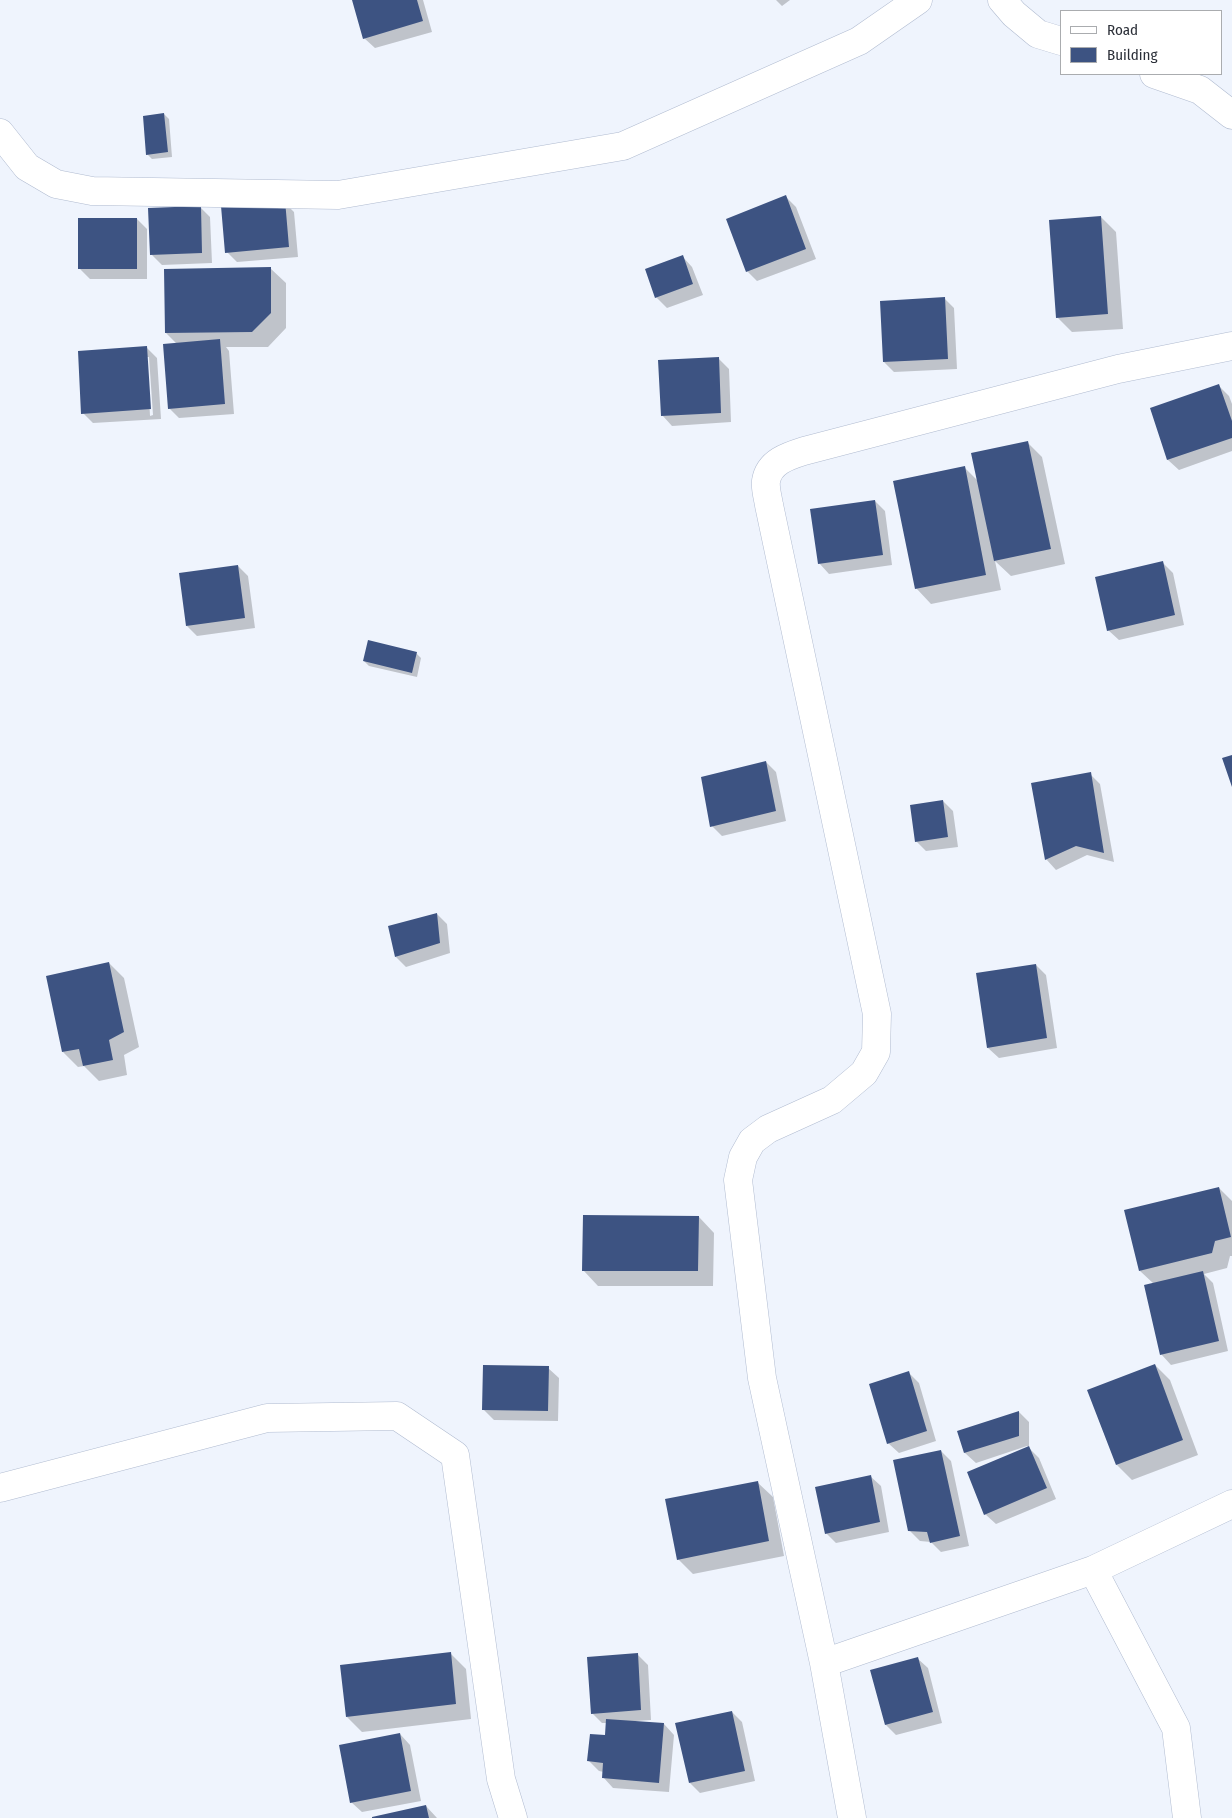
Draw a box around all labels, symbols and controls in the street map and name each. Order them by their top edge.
legend [1060,10,1222,75]
text: Road [1107,21,1138,39]
text: Building [1107,46,1158,64]

